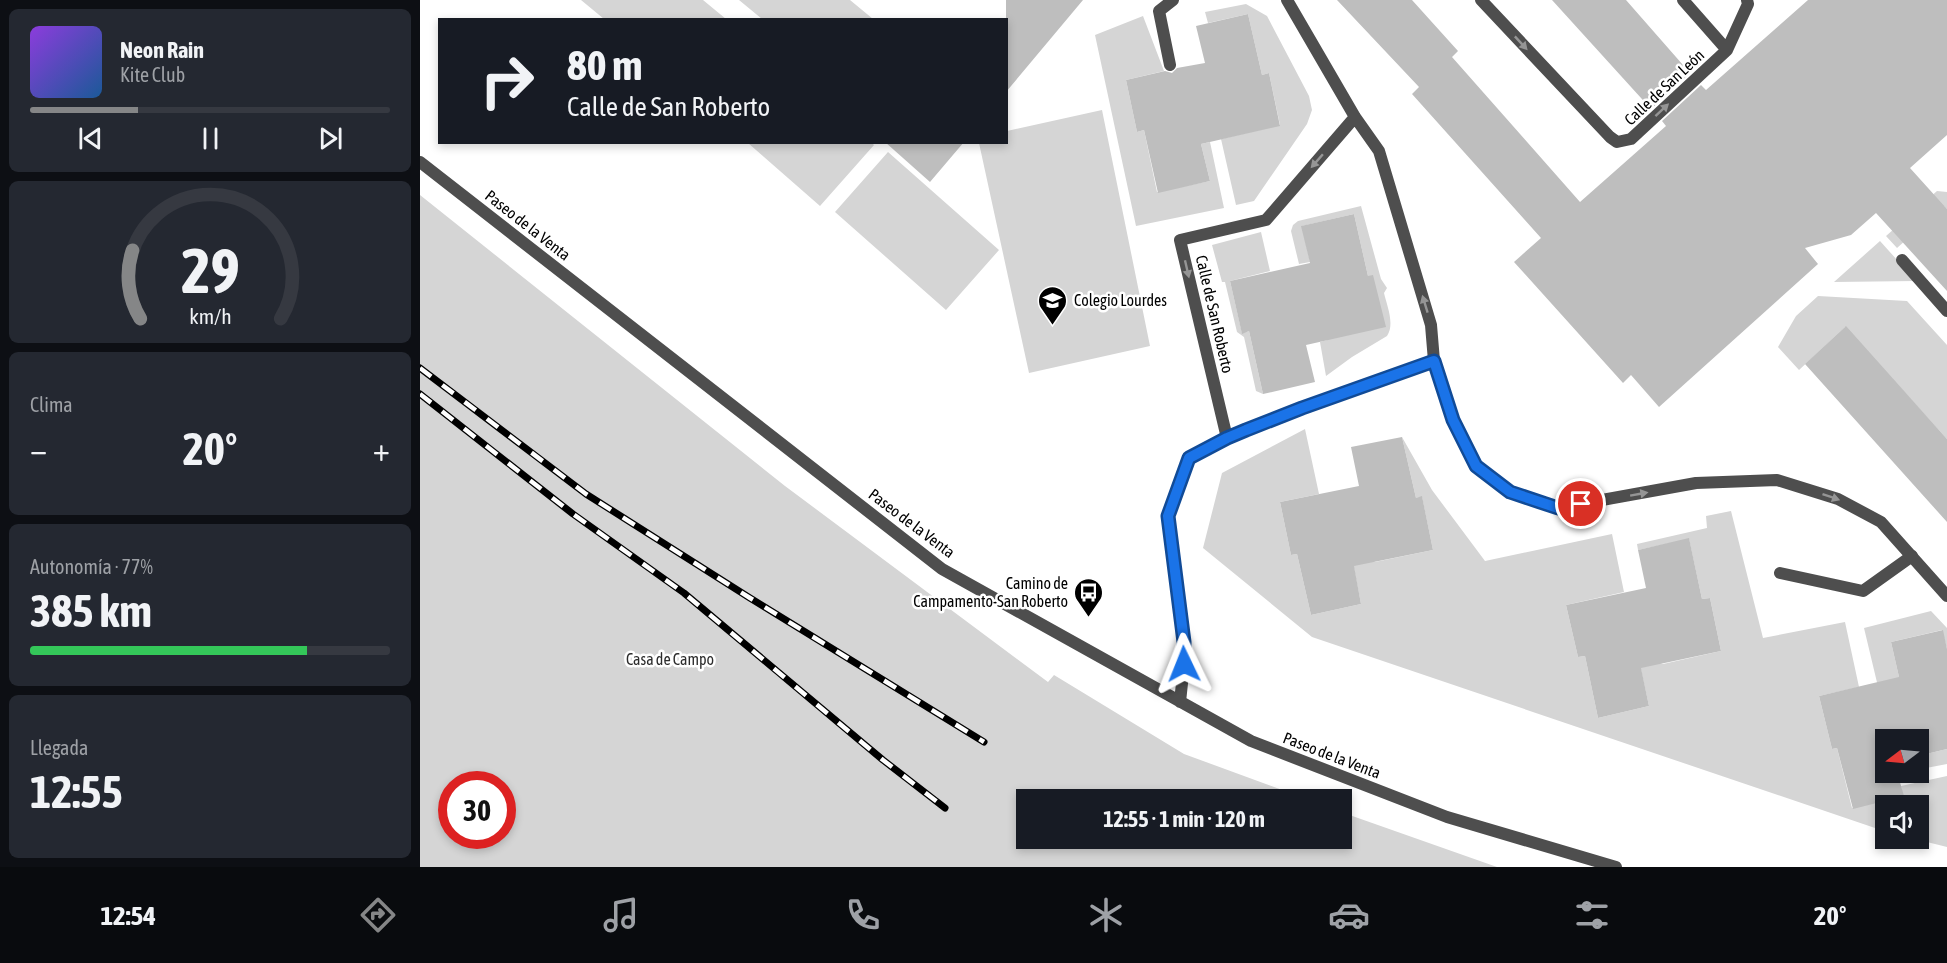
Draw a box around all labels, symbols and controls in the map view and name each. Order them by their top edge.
one-way arrow [1514,35,1528,50]
text: Neon Rain [120,37,204,63]
text: 80 m [567,41,642,89]
icon: right [468,42,546,120]
street label: Calle de San León [1620,46,1708,128]
text: Kite Club [120,63,185,86]
text: Calle de San Roberto [567,91,770,122]
one-way arrow [1655,104,1669,118]
icon: previous [74,122,107,155]
icon: pause [194,122,227,155]
icon: next [314,122,347,155]
one-way arrow [1310,153,1323,169]
street label: Paseo de la Venta [482,186,574,264]
text: 29 [181,235,239,306]
street label: Calle de San Roberto [1193,253,1237,375]
one-way arrow [1183,259,1193,278]
school or university icon: Colegio Lourdes [1037,284,1069,326]
place label: Colegio Lourdes [1074,291,1167,310]
one-way arrow [1420,295,1429,313]
text: km/h [189,304,231,329]
text: Clima [30,393,73,416]
text: 20° [183,423,237,475]
text: − [30,430,47,468]
text: + [373,430,390,468]
pin [1555,478,1606,529]
street label: Paseo de la Venta [866,485,958,561]
icon: arrive [1564,487,1597,520]
one-way arrow [1630,489,1649,498]
one-way arrow [1822,492,1840,502]
text: Autonomía · 77% [30,555,153,578]
place label: Camino de Campamento-San Roberto [913,574,1068,611]
bus stop icon: Camino de Campamento-San Roberto [1073,576,1105,618]
text: 385 km [30,585,152,637]
position arrow [1152,632,1216,696]
park label: Casa de Campo [626,650,714,669]
street label: Paseo de la Venta [1281,728,1383,782]
north arrow [1875,729,1929,783]
map controls [1875,729,1929,849]
text: Llegada [30,736,88,759]
text: 12:55 [30,766,123,818]
speed limit sign: 30 [438,771,516,849]
button: sound [1875,795,1929,849]
text: 12:55 · 1 min · 120 m [1103,806,1265,832]
icon: directions [357,894,399,936]
icon: music [600,894,642,936]
icon: phone [842,894,884,936]
icon: climate [1085,894,1127,936]
icon: car [1328,894,1370,936]
icon: filters [1571,894,1613,936]
text: 12:54 [100,900,156,931]
text: 20° [1814,900,1847,931]

